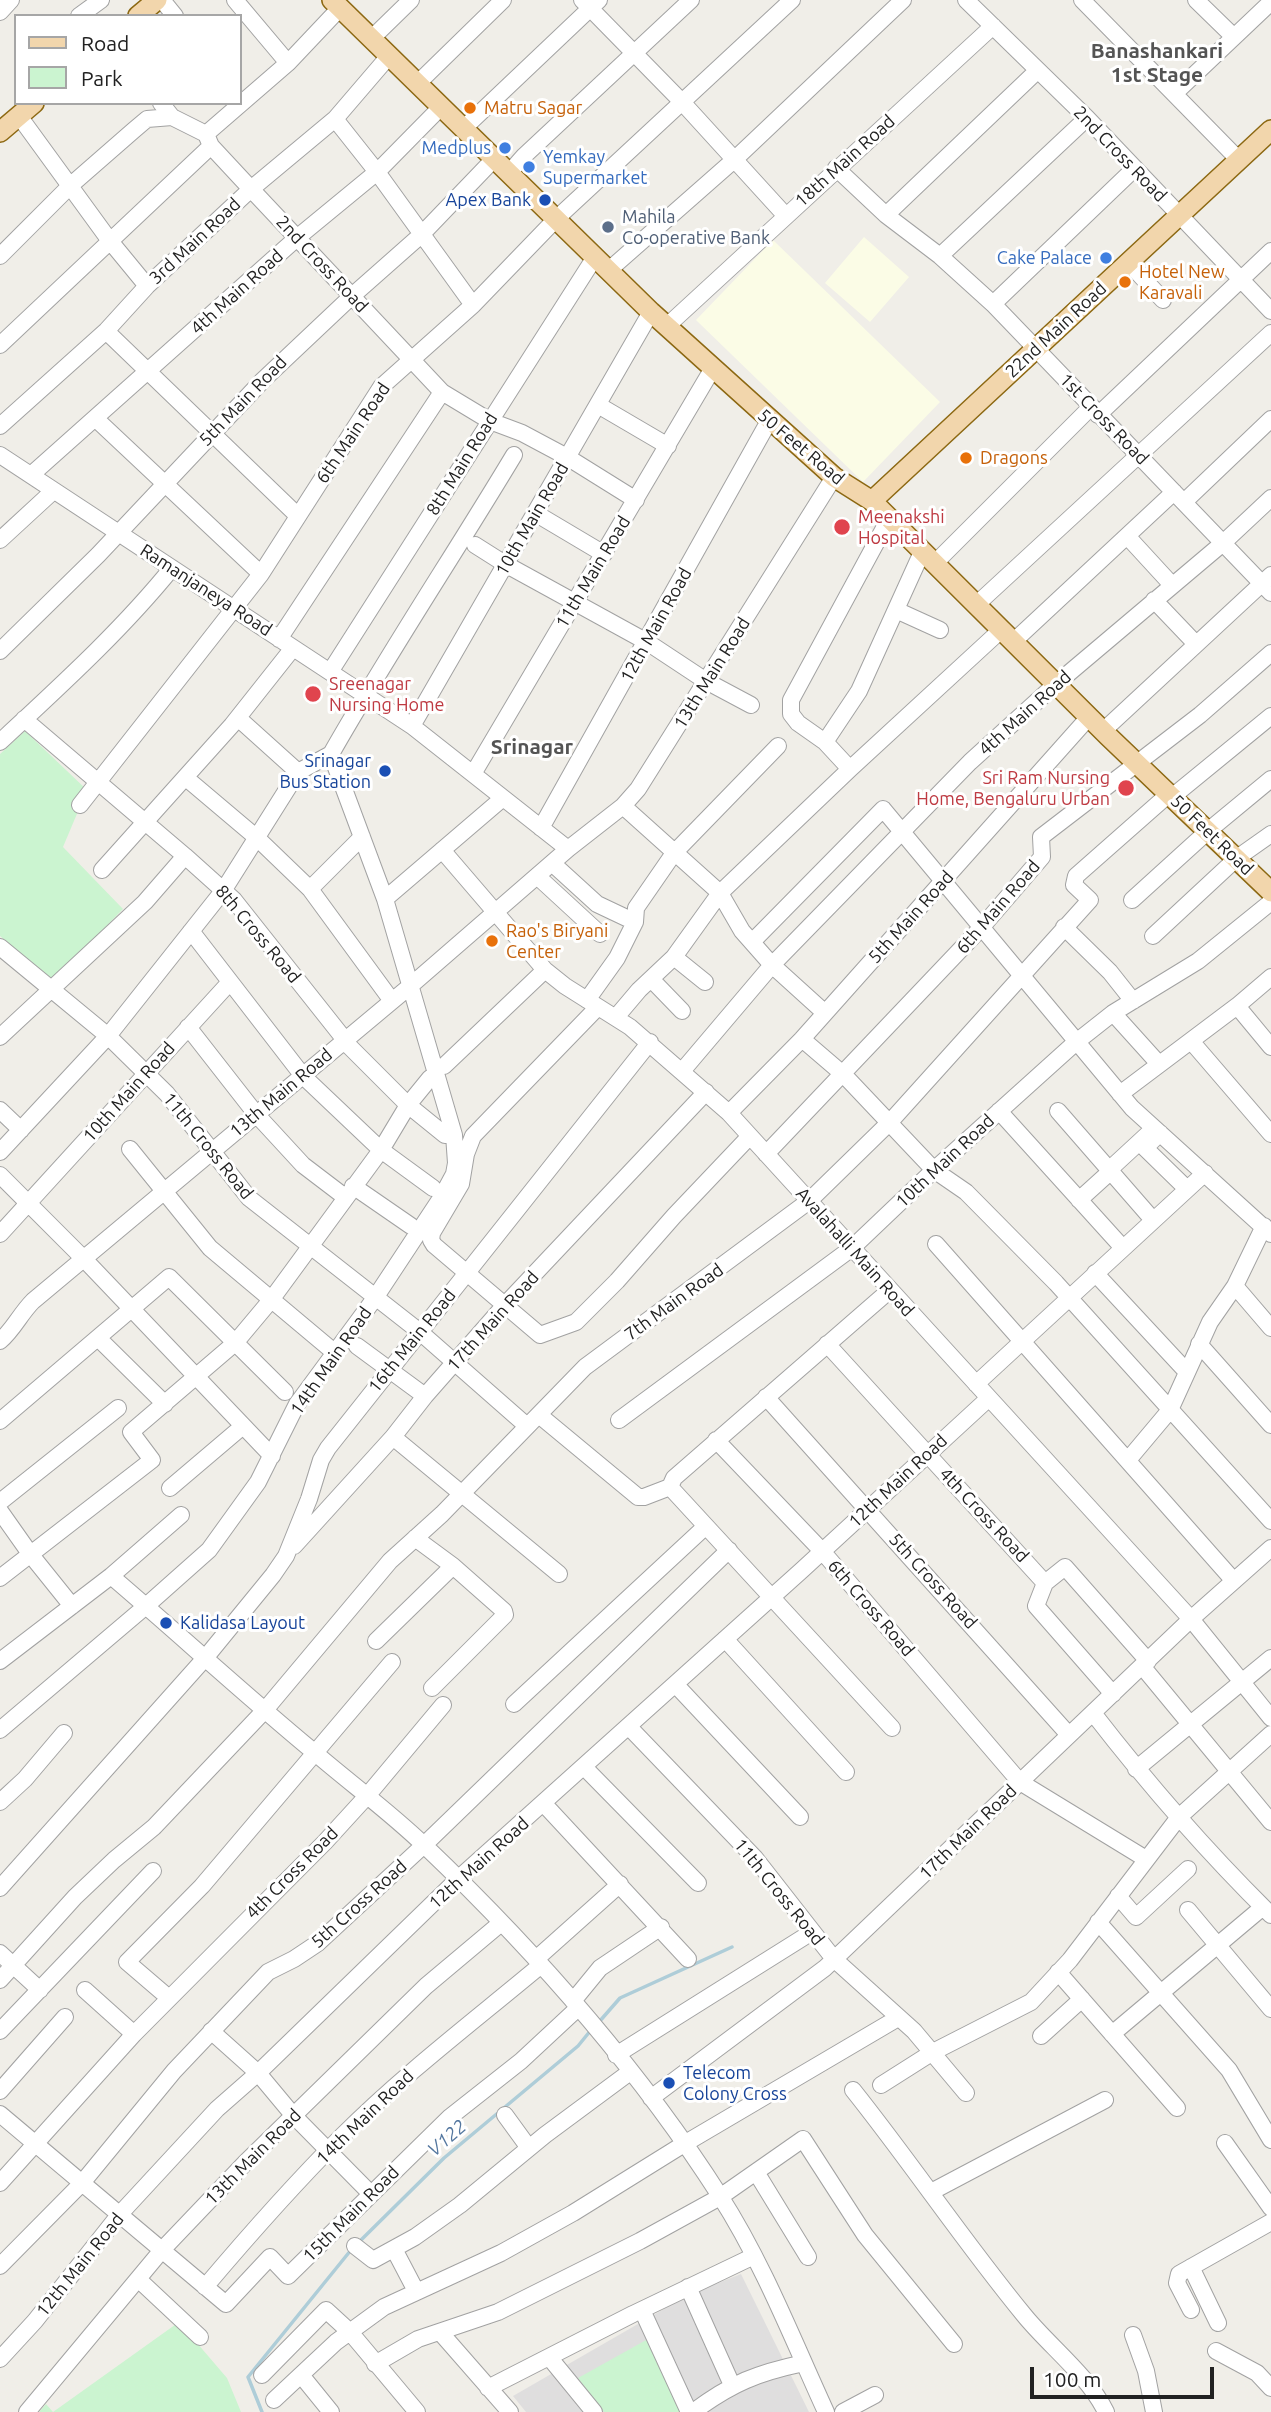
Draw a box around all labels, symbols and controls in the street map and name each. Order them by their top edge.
legend [14,14,242,105]
text: Road [81,31,129,55]
district label: Banashankari 1st Stage [1091,38,1223,88]
text: Park [81,66,123,90]
place label: Matru Sagar [484,97,582,119]
marker: Matru Sagar [462,100,478,116]
street label: 2nd Cross Road [1069,102,1171,206]
street label: 18th Main Road [791,111,899,211]
place label: Medplus [422,137,491,159]
marker: Medplus [497,140,513,156]
place label: Yemkay Supermarket [543,146,647,188]
marker: Yemkay Supermarket [521,159,537,175]
place label: Apex Bank [446,189,531,211]
marker: Apex Bank [537,192,553,208]
street label: 3rd Main Road [145,193,245,289]
place label: Mahila Co-operative Bank [622,206,770,248]
street label: 2nd Cross Road [272,211,372,317]
marker: Mahila Co-operative Bank [600,219,616,235]
street label: 4th Main Road [186,245,288,339]
place label: Cake Palace [997,247,1092,269]
marker: Cake Palace [1098,250,1114,266]
place label: Hotel New Karavali [1139,261,1225,304]
marker: Hotel New Karavali [1117,274,1133,290]
street label: 22nd Main Road [1001,278,1111,382]
street label: 5th Main Road [195,351,291,451]
street label: 1st Cross Road [1055,369,1153,469]
street label: 6th Main Road [311,379,395,487]
street label: 50 Feet Road [753,405,849,489]
street label: 8th Main Road [422,409,502,519]
place label: Dragons [980,447,1048,469]
marker: Dragons [958,450,974,466]
street label: 10th Main Road [491,459,573,579]
place label: Meenakshi Hospital [858,506,945,548]
street label: 11th Main Road [551,512,635,632]
marker: Meenakshi Hospital [832,517,852,537]
street label: Ramanjaneya Road [136,539,276,641]
street label: 12th Main Road [616,564,696,686]
street label: 13th Main Road [669,613,755,733]
street label: 4th Main Road [974,666,1076,760]
place label: Sreenagar Nursing Home [329,673,444,716]
marker: Sreenagar Nursing Home [303,684,323,704]
district label: Srinagar [491,734,573,760]
place label: Srinagar Bus Station [279,750,371,792]
marker: Srinagar Bus Station [377,763,393,779]
place label: Sri Ram Nursing Home, Bengaluru Urban [916,767,1110,810]
marker: Sri Ram Nursing Home, Bengaluru Urban [1116,778,1136,798]
street label: 50 Feet Road [1166,790,1258,880]
street label: 6th Main Road [952,856,1044,958]
street label: 5th Main Road [864,866,958,968]
street label: 8th Cross Road [211,881,305,987]
place label: Rao's Biryani Center [506,920,608,962]
marker: Rao's Biryani Center [484,933,500,949]
street label: 10th Main Road [79,1038,179,1146]
street label: 13th Main Road [225,1044,337,1142]
street label: 11th Cross Road [158,1088,258,1204]
street label: 10th Main Road [891,1110,999,1212]
street label: Avalahalli Main Road [791,1183,919,1321]
street label: 7th Main Road [620,1259,728,1345]
street label: 17th Main Road [443,1267,543,1375]
street label: 16th Main Road [364,1285,460,1397]
street label: 14th Main Road [286,1303,376,1419]
street label: 12th Main Road [844,1430,952,1532]
street label: 4th Cross Road [935,1463,1033,1567]
street label: 5th Cross Road [884,1529,982,1633]
street label: 6th Cross Road [823,1555,919,1661]
place label: Kalidasa Layout [180,1612,305,1634]
marker: Kalidasa Layout [158,1615,174,1631]
street label: 17th Main Road [915,1780,1021,1884]
street label: 12th Main Road [425,1813,533,1913]
street label: 4th Cross Road [242,1823,342,1923]
street label: 11th Cross Road [729,1834,829,1950]
street label: 5th Cross Road [307,1855,411,1953]
place label: Telecom Colony Cross [683,2062,787,2104]
street label: 14th Main Road [312,2065,418,2169]
marker: Telecom Colony Cross [661,2075,677,2091]
street label: 13th Main Road [200,2104,306,2210]
water label: V122 [423,2115,471,2161]
street label: 15th Main Road [298,2161,404,2267]
street label: 12th Main Road [32,2209,128,2321]
scale bar [1033,2352,1217,2396]
text: 100 m [1043,2367,1101,2391]

